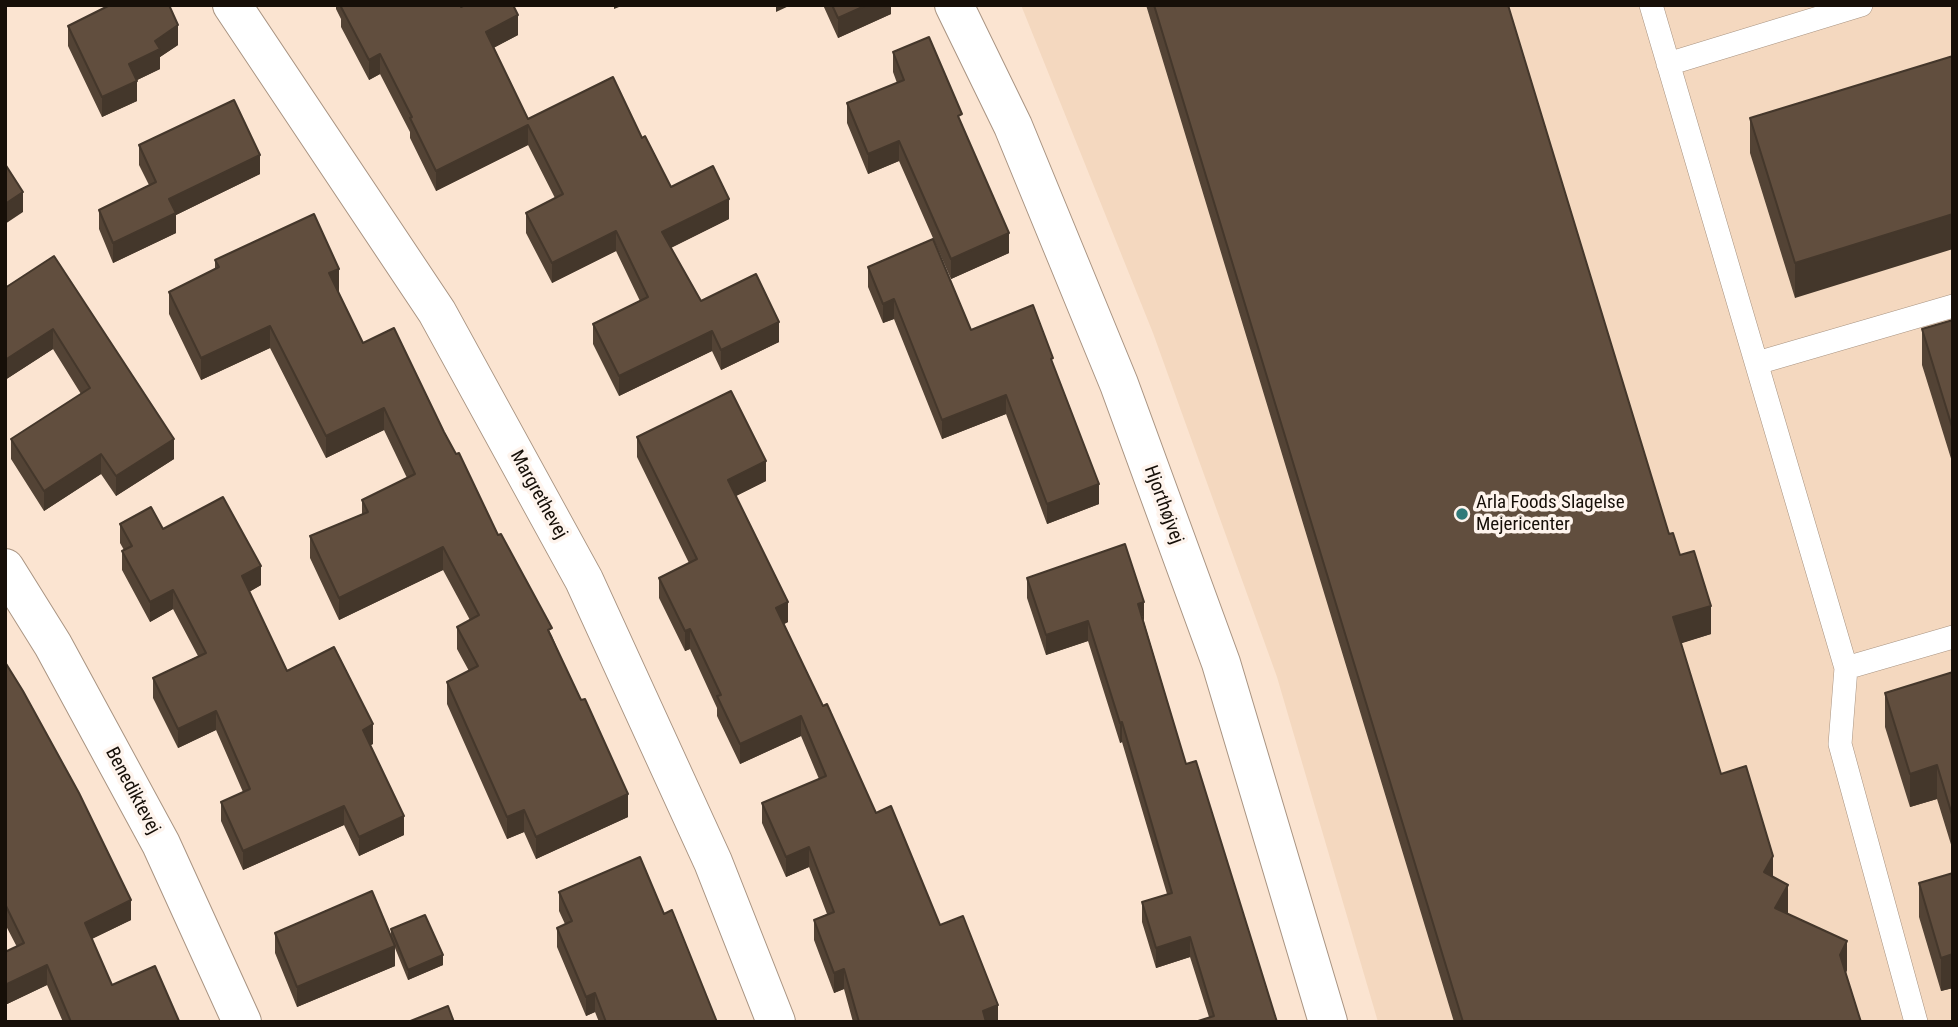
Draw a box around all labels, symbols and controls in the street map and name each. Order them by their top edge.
street label: Margrethevej [504,447,572,543]
street label: Hjorthøjvej [1138,463,1188,547]
place label: Arla Foods Slagelse Mejericenter [1476,492,1625,536]
marker: Arla Foods Slagelse Mejericenter [1454,506,1470,522]
street label: Benediktevej [100,744,164,838]

